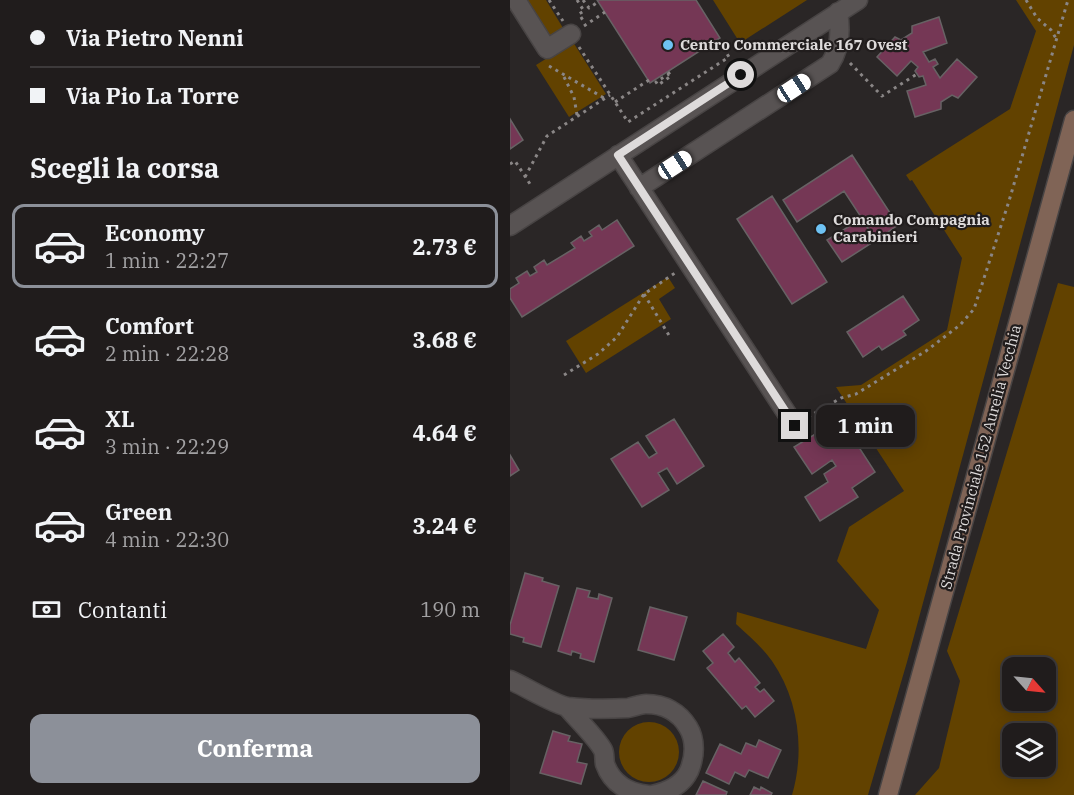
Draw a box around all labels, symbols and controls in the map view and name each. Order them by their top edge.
text: Via Pietro Nenni [66,23,244,52]
place label: Centro Commerciale 167 Ovest [680,35,908,54]
marker: Centro Commerciale 167 Ovest [661,38,675,52]
route start [727,61,754,88]
car [774,71,814,105]
text: Via Pio La Torre [66,81,239,110]
car [655,148,695,182]
text: Scegli la corsa [30,150,219,185]
place label: Comando Compagnia Carabinieri [833,210,990,246]
text: Economy [105,218,205,247]
icon: car [33,219,87,273]
marker: Comando Compagnia Carabinieri [814,222,828,236]
text: 2.73 € [412,232,477,261]
text: 1 min · 22:27 [105,247,229,274]
text: Comfort [105,311,194,340]
icon: car [33,312,87,366]
street label: Strada Provinciale 152 Aurelia Vecchia [936,323,1025,591]
text: 3.68 € [412,325,477,354]
text: 2 min · 22:28 [105,340,229,367]
text: XL [105,404,135,433]
icon: car [33,405,87,459]
callout: 1 min [816,405,915,447]
route end [781,412,808,439]
text: 1 min [838,412,894,439]
text: 4.64 € [412,418,477,447]
text: 3 min · 22:29 [105,433,229,460]
text: Green [105,497,172,526]
icon: car [33,498,87,552]
text: 3.24 € [412,511,477,540]
text: 4 min · 22:30 [105,526,229,553]
icon: cash [30,593,63,626]
text: Contanti [78,595,167,624]
text: 190 m [420,596,480,623]
north arrow [1002,657,1056,711]
map controls [1002,657,1056,777]
button: Conferma [30,714,480,783]
button: layers [1002,723,1056,777]

